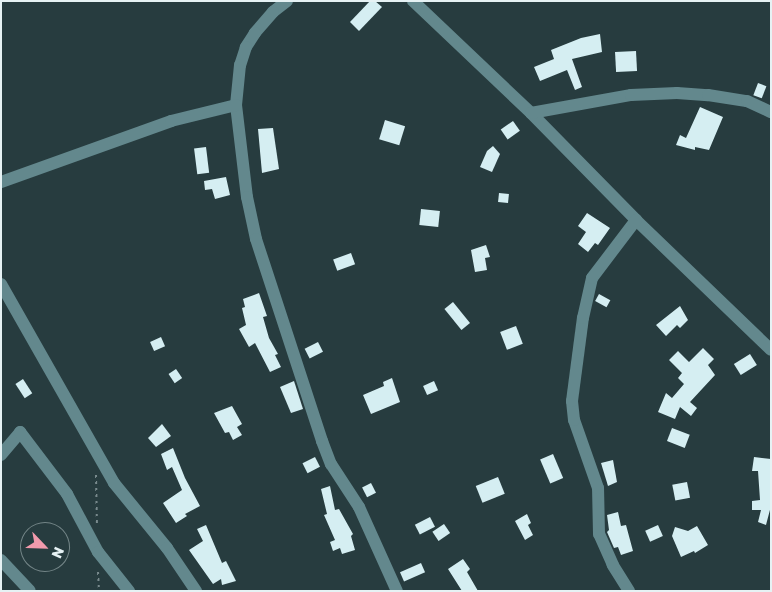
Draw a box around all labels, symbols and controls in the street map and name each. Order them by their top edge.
north arrow [20,522,70,572]
text: N [48,545,68,561]

